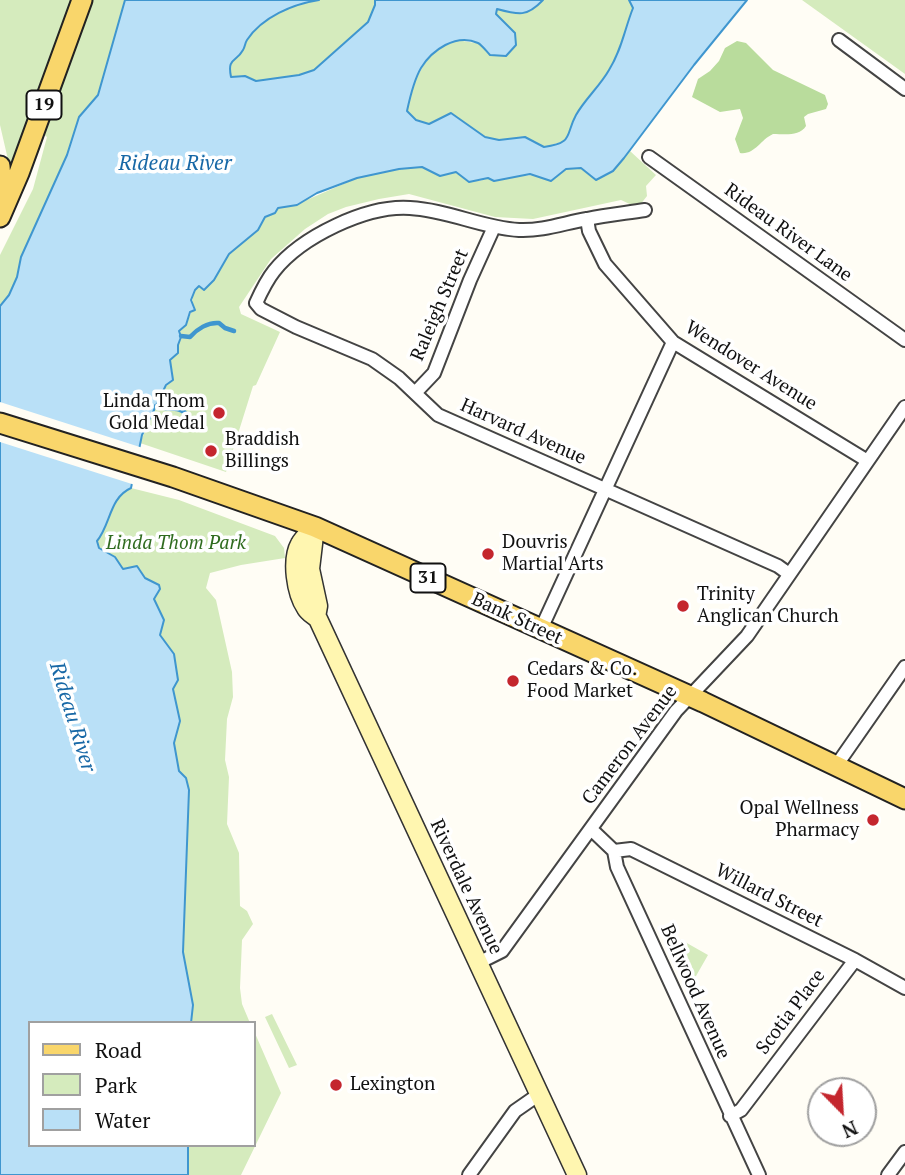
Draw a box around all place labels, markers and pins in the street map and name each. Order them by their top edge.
place label: Linda Thom Gold Medal [103,391,205,435]
marker: Linda Thom Gold Medal [211,405,227,421]
place label: Braddish Billings [225,429,300,473]
marker: Braddish Billings [203,443,219,459]
place label: Douvris Martial Arts [502,532,604,576]
marker: Douvris Martial Arts [480,546,496,562]
place label: Trinity Anglican Church [697,584,839,628]
marker: Trinity Anglican Church [675,598,691,614]
place label: Cedars & Co. Food Market [527,659,637,703]
marker: Cedars & Co. Food Market [505,673,521,689]
place label: Opal Wellness Pharmacy [739,798,859,842]
marker: Opal Wellness Pharmacy [865,812,881,828]
place label: Lexington [350,1074,435,1096]
marker: Lexington [328,1077,344,1093]

